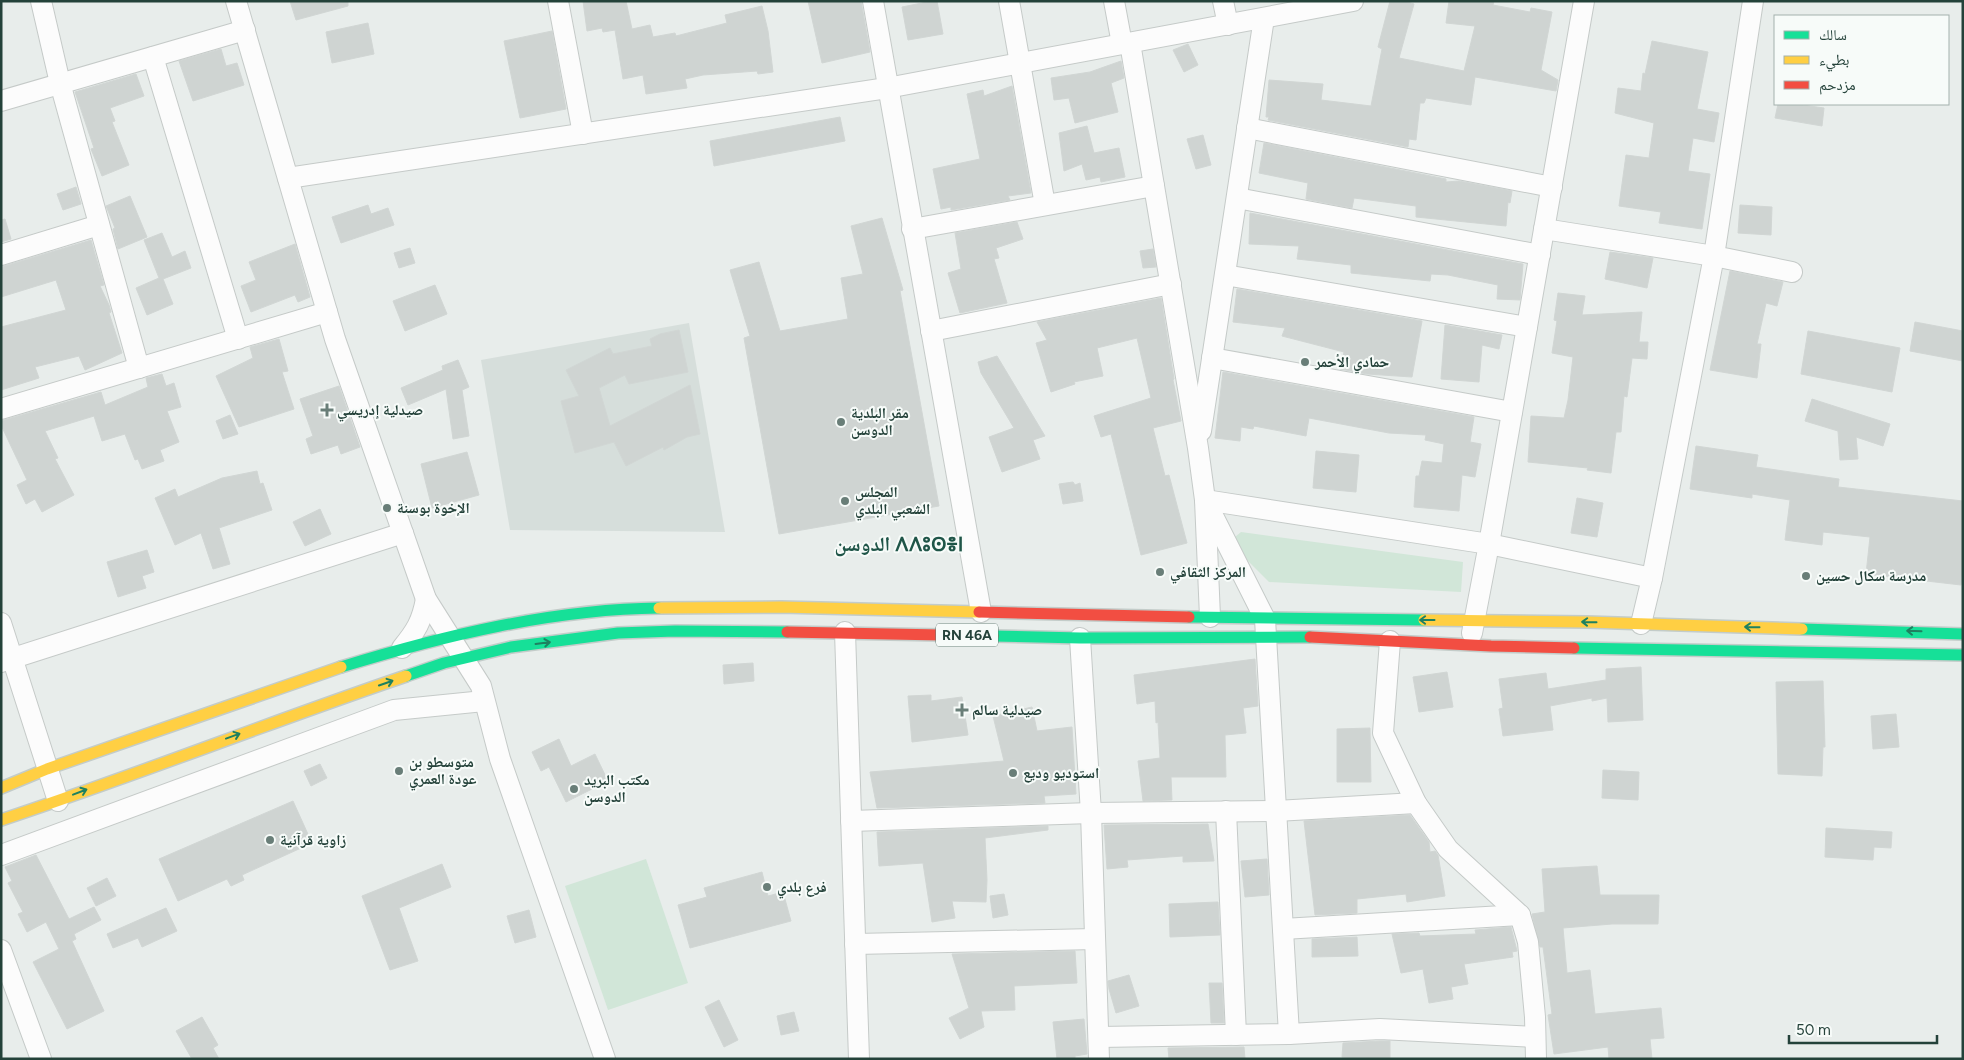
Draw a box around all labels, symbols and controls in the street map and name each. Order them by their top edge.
legend [1774,15,1949,105]
text: سالك [1819,26,1847,44]
text: بطيء [1819,51,1849,72]
text: مزدحم [1819,76,1856,95]
place label: حمادي الأحمر [1314,353,1389,374]
marker: حمادي الأحمر [1299,356,1311,368]
place label: صيدلية إدريسي [337,401,423,422]
marker: صيدلية إدريسي [321,404,333,416]
place label: مقر البلدية الدوسن [851,404,909,439]
marker: مقر البلدية الدوسن [835,416,847,428]
place label: المجلس الشعبي البلدي [855,483,930,521]
marker: المجلس الشعبي البلدي [839,495,851,507]
place label: الإخوة بوسنة [397,499,470,517]
marker: الإخوة بوسنة [381,502,393,514]
district label: الدوسن ⴷⴷⵓⵙⴻⵏ [835,532,963,557]
place label: المركز الثقافي [1170,563,1246,584]
marker: المركز الثقافي [1154,566,1166,578]
place label: مدرسة سكال حسين [1816,567,1926,585]
marker: مدرسة سكال حسين [1800,570,1812,582]
one-way arrow [1419,615,1435,625]
one-way arrow [1581,617,1598,627]
one-way arrow [1744,622,1760,632]
road number: RN 46A [936,624,998,646]
one-way arrow [1906,627,1922,636]
one-way arrow [535,638,551,648]
one-way arrow [378,678,394,687]
place label: صيدلية سالم [972,701,1042,720]
marker: صيدلية سالم [956,704,968,716]
one-way arrow [225,731,240,740]
place label: متوسطو بن عودة العمري [409,753,477,791]
place label: استوديو وديع [1023,764,1099,783]
marker: متوسطو بن عودة العمري [393,765,405,777]
marker: استوديو وديع [1007,767,1019,779]
place label: مكتب البريد الدوسن [584,771,650,806]
marker: مكتب البريد الدوسن [568,783,580,795]
one-way arrow [72,787,88,796]
place label: زاوية قرآنية [280,831,347,849]
marker: زاوية قرآنية [264,834,276,846]
place label: فرع بلدي [777,878,827,899]
marker: فرع بلدي [761,881,773,893]
scale bar [1789,1012,1936,1044]
text: 50 m [1796,1021,1831,1039]

